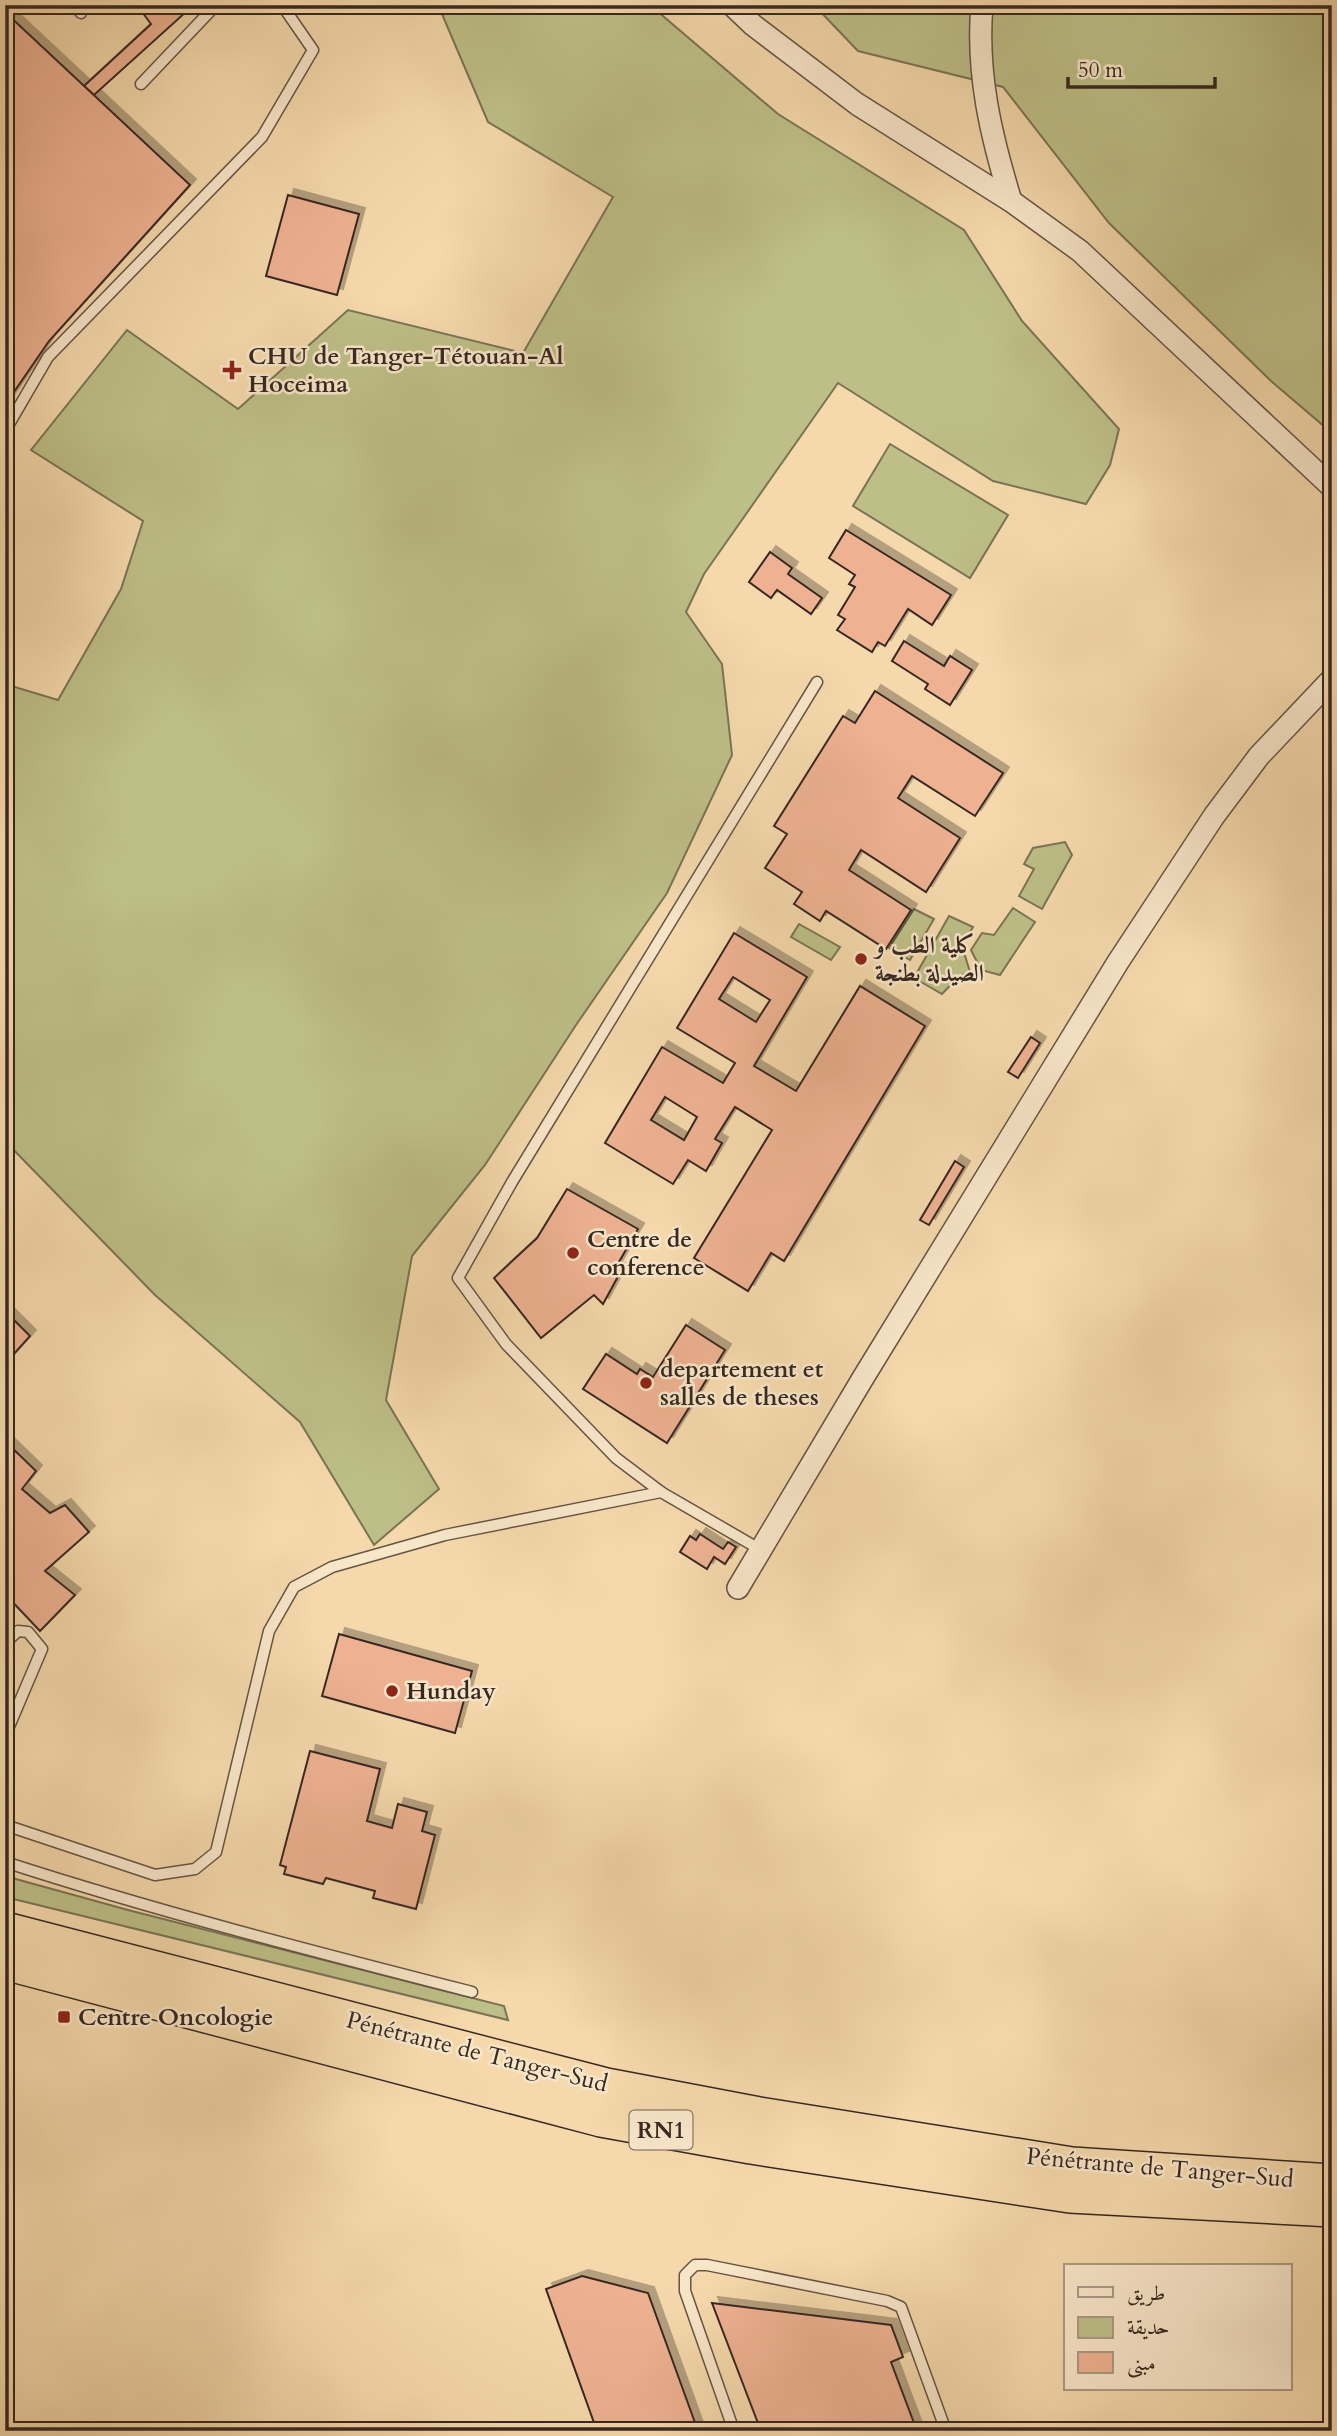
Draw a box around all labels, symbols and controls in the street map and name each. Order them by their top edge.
scale bar [1068,46,1214,90]
text: 50 m [1078,56,1123,85]
place label: CHU de Tanger-Tétouan-Al Hoceima [248,340,563,401]
marker: CHU de Tanger-Tétouan-Al Hoceima [222,360,242,380]
place label: كلية الطب و الصيدلة بطنجة [872,929,984,990]
marker: كلية الطب و الصيدلة بطنجة [853,951,869,967]
place label: Centre de conference [587,1223,705,1284]
marker: Centre de conference [565,1245,581,1261]
place label: departement et salles de theses [660,1353,824,1414]
marker: departement et salles de theses [638,1375,654,1391]
place label: Hunday [406,1675,496,1708]
marker: Hunday [384,1683,400,1699]
place label: Centre Oncologie [78,2001,273,2034]
street label: Pénétrante de Tanger-Sud [343,2004,611,2101]
marker: Centre Oncologie [56,2009,72,2025]
road number: RN1 [630,2110,692,2150]
street label: Pénétrante de Tanger-Sud [1025,2140,1295,2196]
legend [1064,2264,1292,2390]
text: طريق [1127,2279,1165,2308]
text: حديقة [1127,2313,1170,2342]
text: مبنى [1127,2349,1156,2378]

